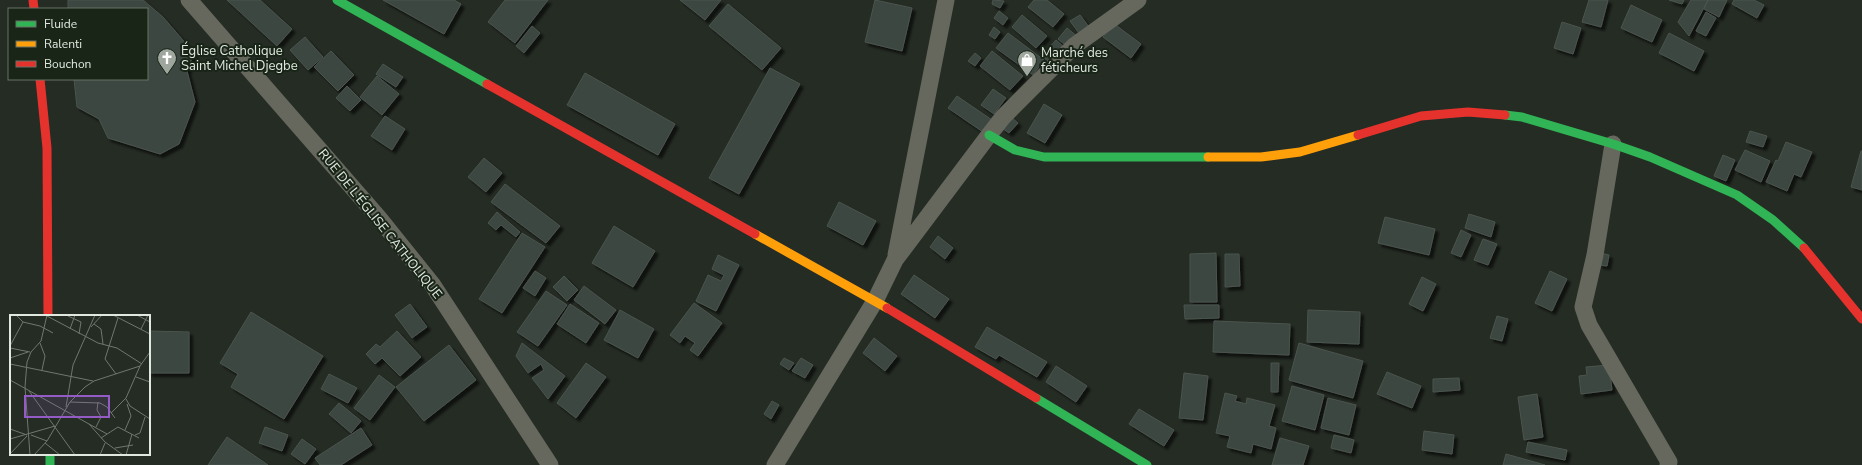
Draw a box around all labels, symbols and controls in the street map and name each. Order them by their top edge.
legend [8,8,148,80]
text: Fluide [44,16,77,32]
text: Ralenti [44,36,82,52]
place label: Église Catholique Saint Michel Djegbe [181,41,298,75]
place label: Marché des féticheurs [1041,44,1108,77]
church icon: Église Catholique Saint Michel Djegbe [156,47,178,75]
shop icon: Marché des féticheurs [1016,49,1038,77]
text: Bouchon [44,56,91,72]
street label: RUE DE L'ÉGLISE CATHOLIQUE [314,145,447,303]
inset map [10,315,150,455]

